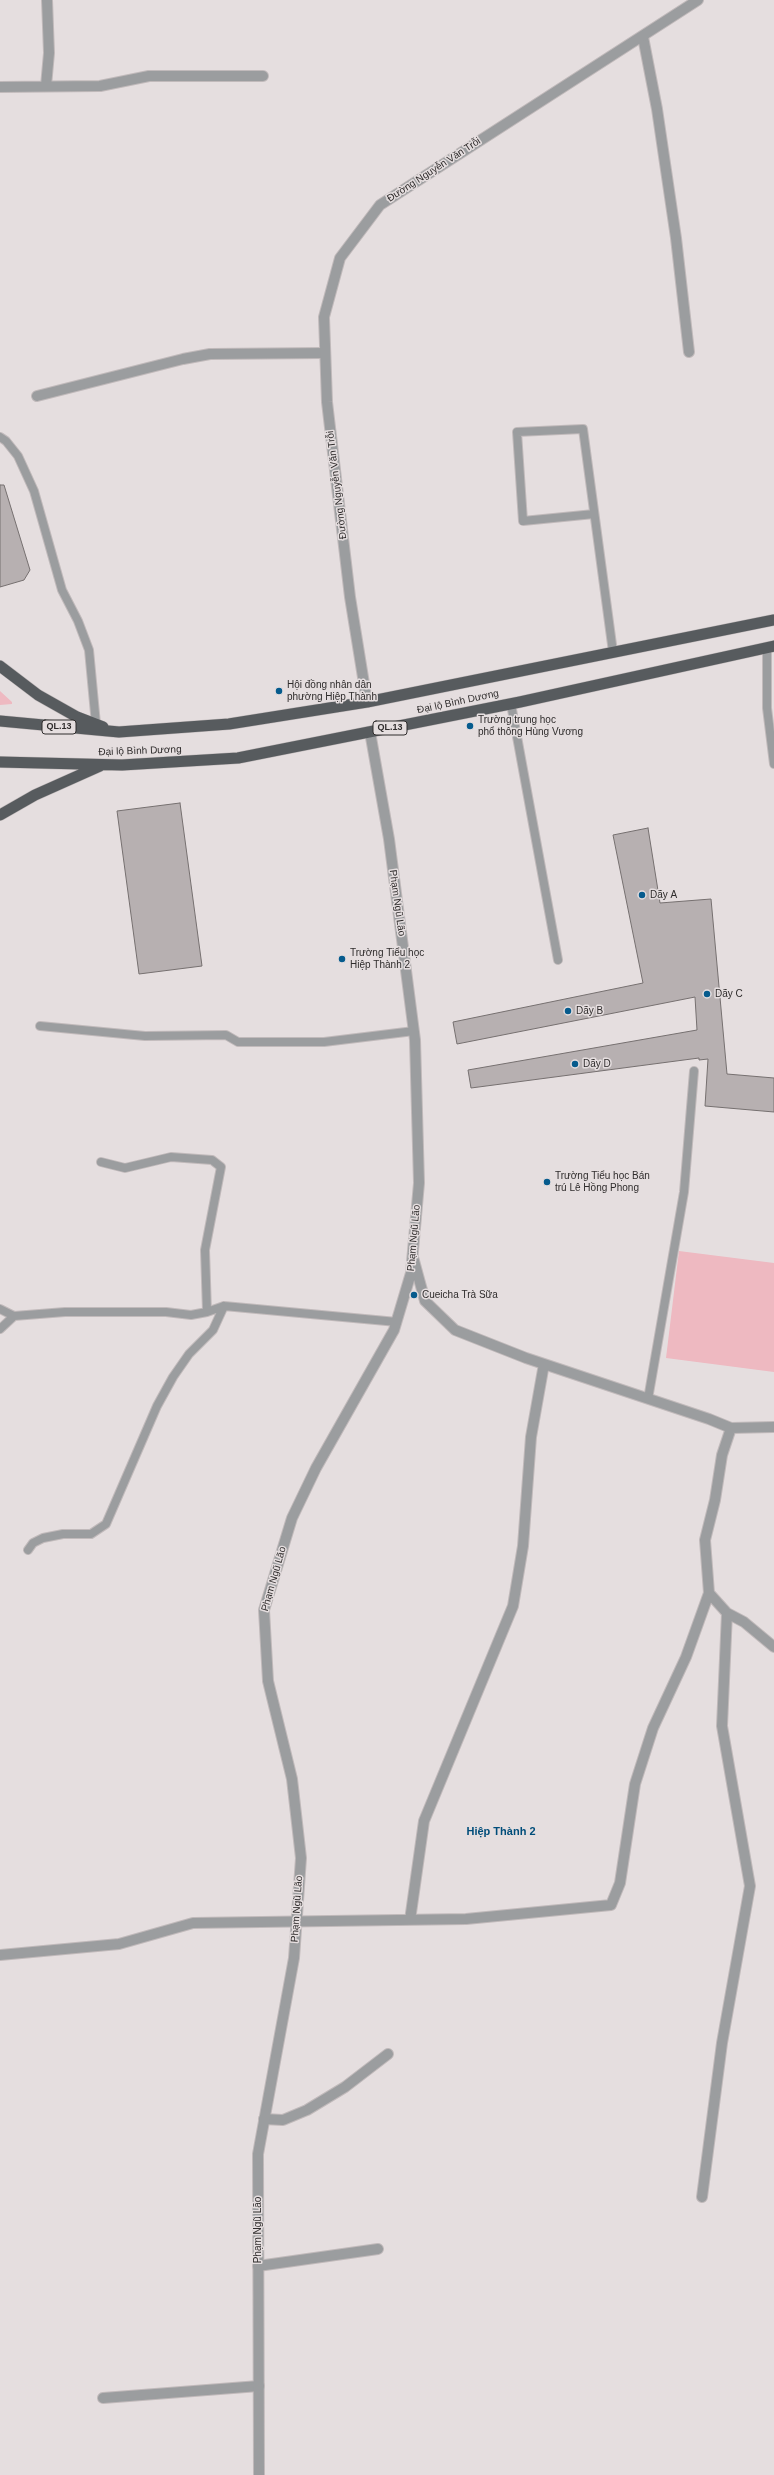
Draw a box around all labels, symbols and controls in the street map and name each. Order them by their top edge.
street label: Đường Nguyễn Văn Trỗi [385,135,483,205]
street label: Đường Nguyễn Văn Trỗi [324,430,350,540]
place label: Hội đồng nhân dân phường Hiệp Thành [287,679,377,702]
marker: Hội đồng nhân dân phường Hiệp Thành [274,686,284,696]
street label: Đại lộ Bình Dương [416,687,500,717]
place label: Trường trung học phổ thông Hùng Vương [478,714,583,738]
road number: QL.13 [42,720,76,734]
road number: QL.13 [373,721,407,735]
marker: Trường trung học phổ thông Hùng Vương [465,721,475,731]
street label: Đại lộ Bình Dương [98,744,182,758]
street label: Phạm Ngũ Lão [386,869,408,937]
place label: Dãy A [650,889,677,901]
marker: Dãy A [637,890,647,900]
place label: Trường Tiểu học Hiệp Thành 2 [350,947,424,970]
marker: Trường Tiểu học Hiệp Thành 2 [337,954,347,964]
place label: Dãy C [715,988,743,1000]
marker: Dãy C [702,989,712,999]
place label: Dãy B [576,1005,603,1017]
marker: Dãy B [563,1006,573,1016]
place label: Dãy D [583,1058,611,1070]
marker: Dãy D [570,1059,580,1069]
place label: Trường Tiểu học Bán trú Lê Hồng Phong [555,1170,650,1194]
marker: Trường Tiểu học Bán trú Lê Hồng Phong [542,1177,552,1187]
street label: Phạm Ngũ Lão [405,1204,423,1272]
place label: Cueicha Trà Sữa [422,1289,498,1301]
marker: Cueicha Trà Sữa [409,1290,419,1300]
street label: Phạm Ngũ Lão [259,1545,289,1613]
district label: Hiệp Thành 2 [466,1825,536,1839]
street label: Phạm Ngũ Lão [289,1875,305,1943]
street label: Phạm Ngũ Lão [252,2197,264,2263]

